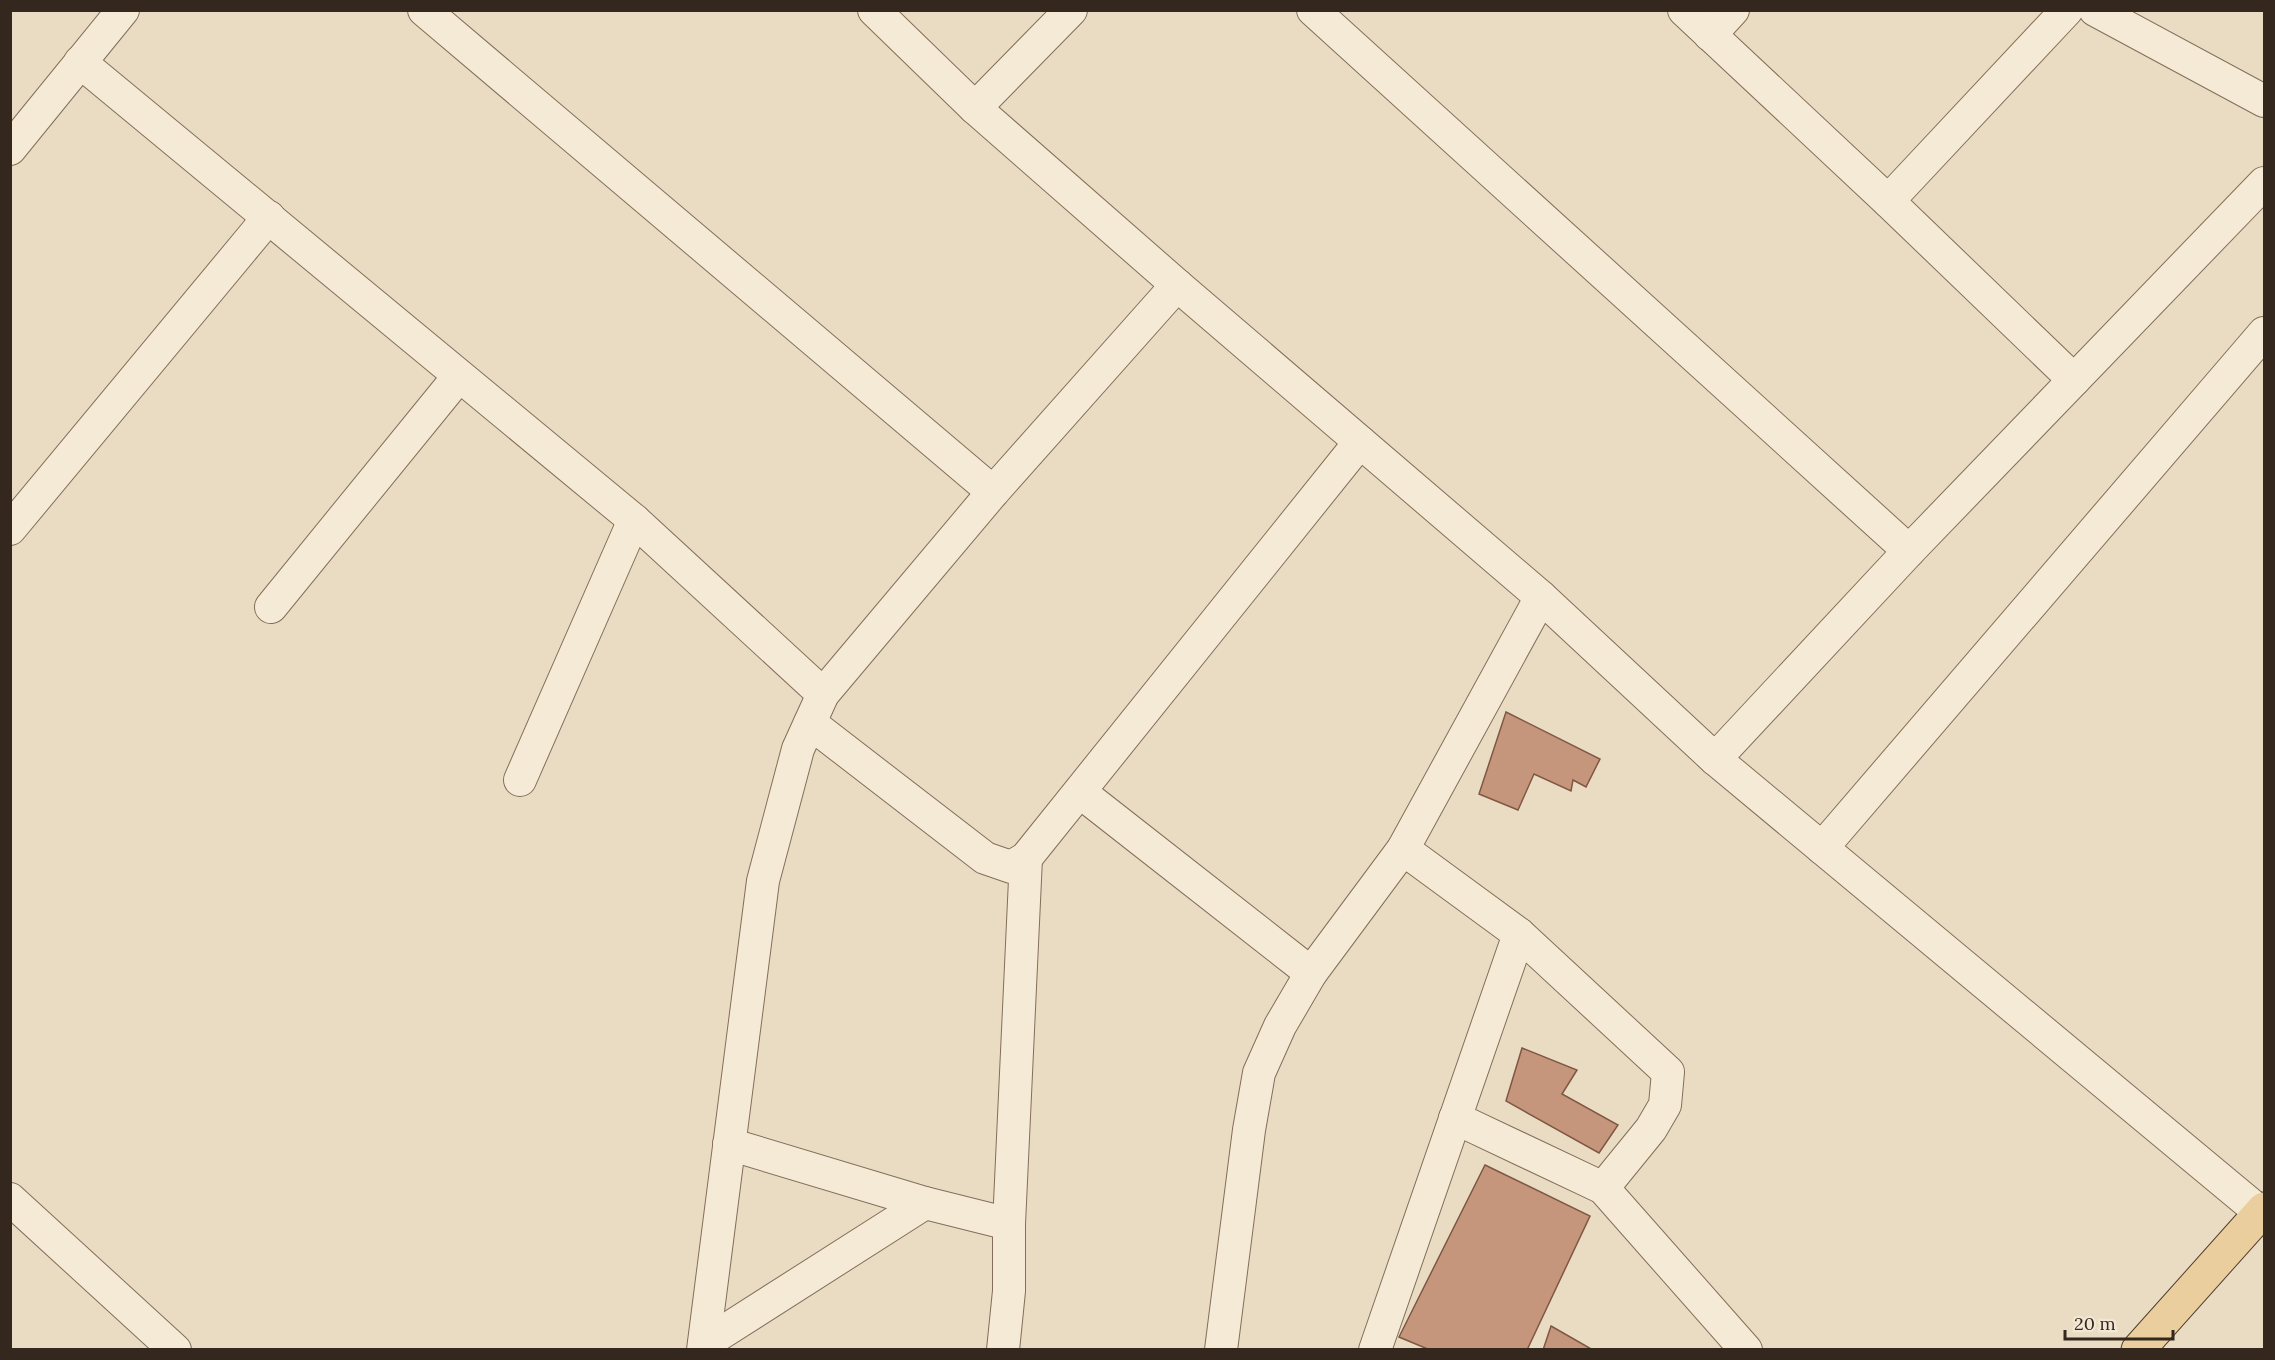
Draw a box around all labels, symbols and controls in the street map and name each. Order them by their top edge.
scale bar [2065,1303,2173,1341]
text: 20 m [2074,1312,2116,1335]

